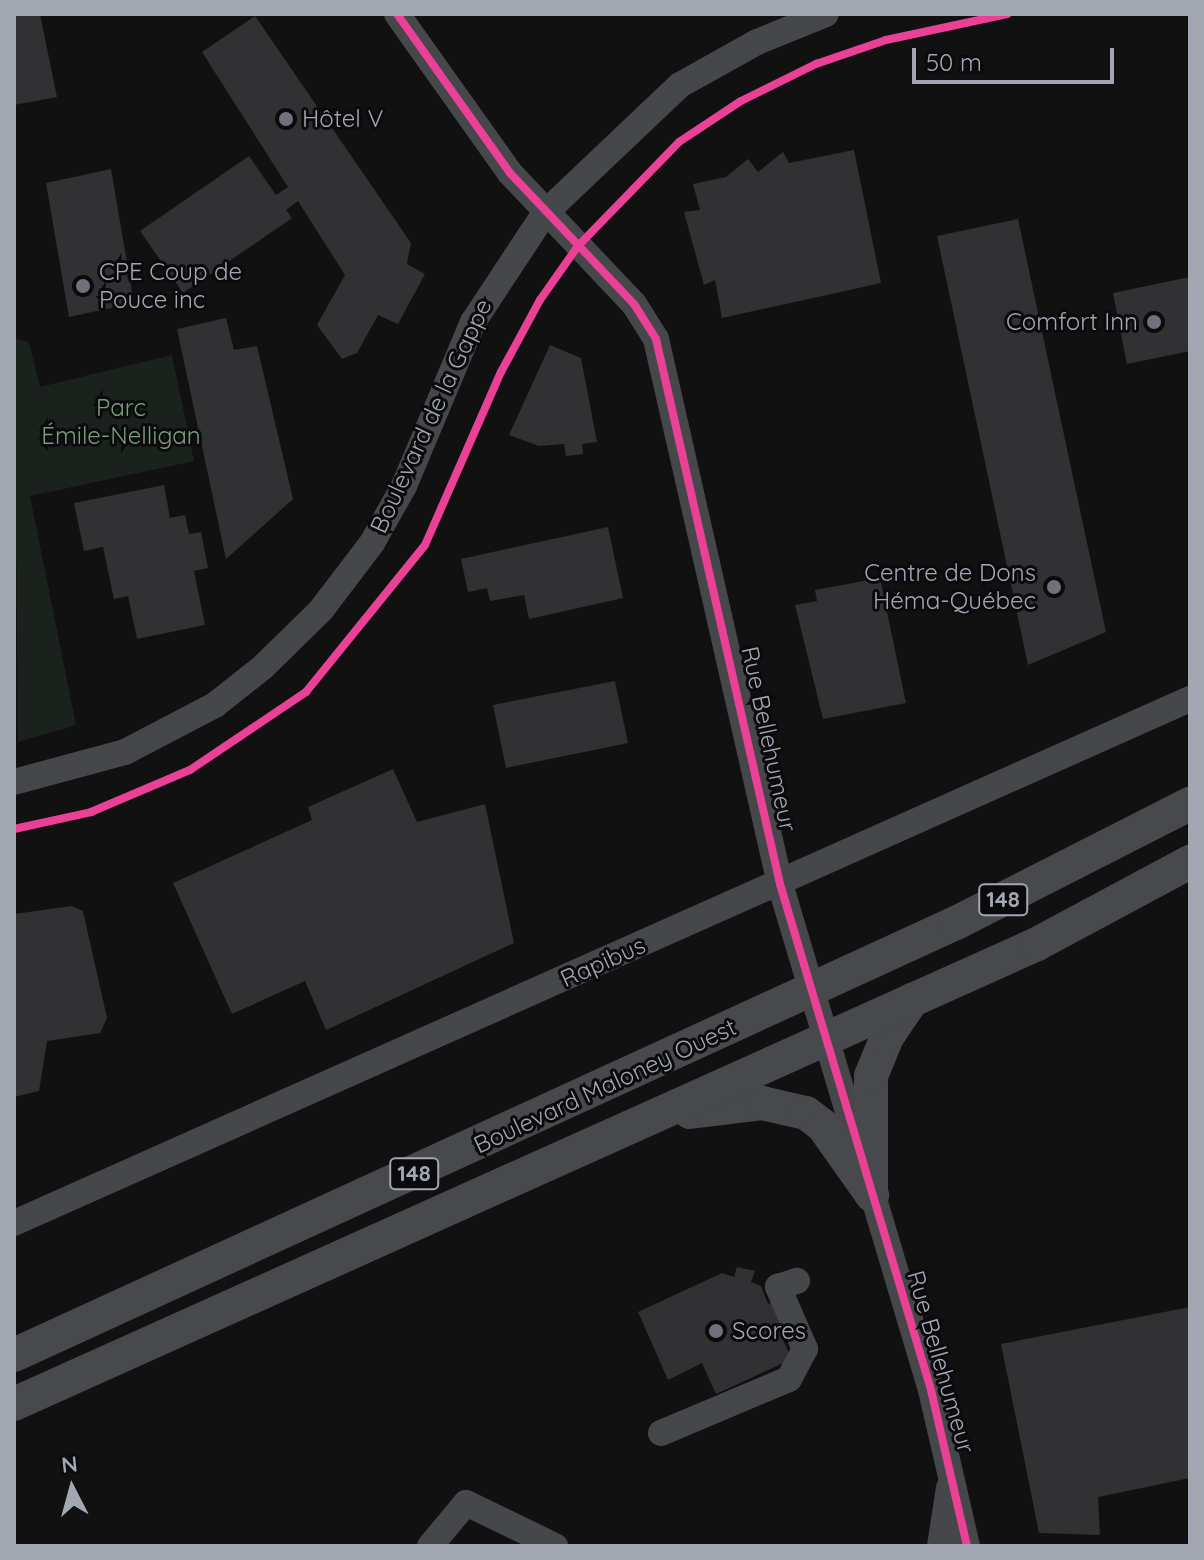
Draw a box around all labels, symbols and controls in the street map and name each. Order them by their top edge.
scale bar [916,32,1118,82]
text: 50 m [926,47,982,77]
place label: Hôtel V [302,105,383,133]
marker: Hôtel V [277,110,295,128]
place label: CPE Coup de Pouce inc [99,258,242,314]
marker: CPE Coup de Pouce inc [74,277,92,295]
street label: Boulevard de la Gappe [364,294,498,538]
place label: Comfort Inn [1006,308,1138,336]
marker: Comfort Inn [1145,313,1163,331]
park label: Parc Émile-Nelligan [41,394,201,450]
place label: Centre de Dons Héma-Québec [864,559,1036,615]
marker: Centre de Dons Héma-Québec [1043,576,1065,598]
street label: Rue Bellehumeur [735,644,803,834]
road number: 148 [977,882,1029,918]
street label: Rapibus [556,931,650,993]
street label: Boulevard Maloney Ouest [469,1012,741,1160]
road number: 148 [388,1156,440,1192]
street label: Rue Bellehumeur [901,1267,981,1457]
place label: Scores [732,1317,806,1345]
marker: Scores [707,1322,725,1340]
north arrow [32,1448,112,1528]
text: N [60,1449,79,1479]

